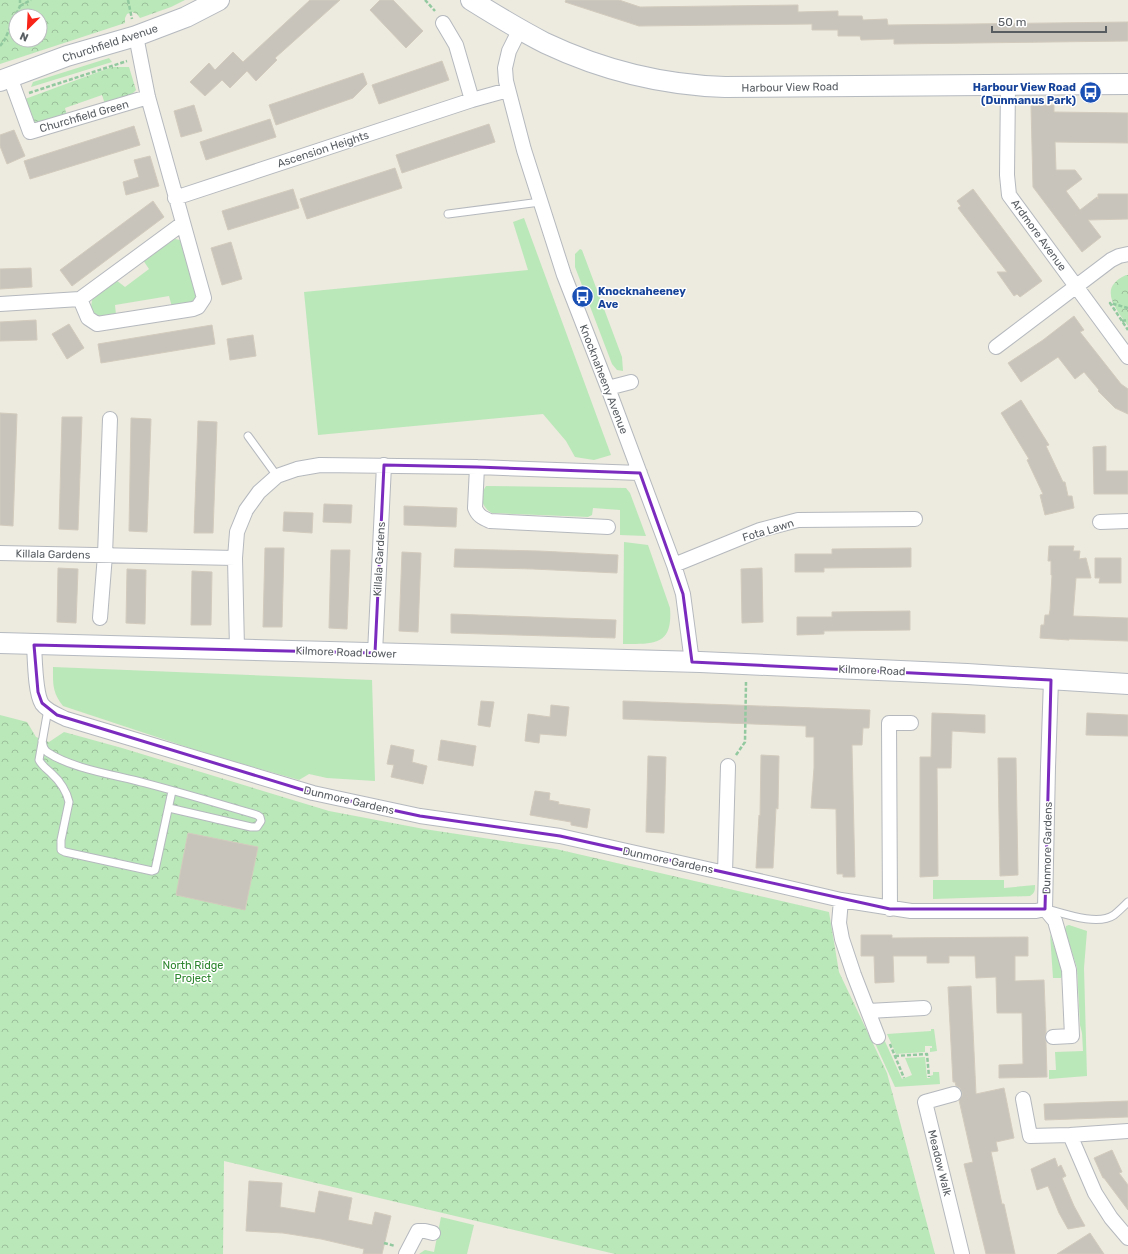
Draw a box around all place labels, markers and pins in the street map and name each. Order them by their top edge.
bus stop icon: Harbour View Road (Dunmanus Park) [1078,80,1104,106]
place label: Harbour View Road (Dunmanus Park) [973,81,1076,107]
bus stop icon: Knocknaheeney Ave [569,284,595,310]
place label: Knocknaheeney Ave [598,285,686,311]

